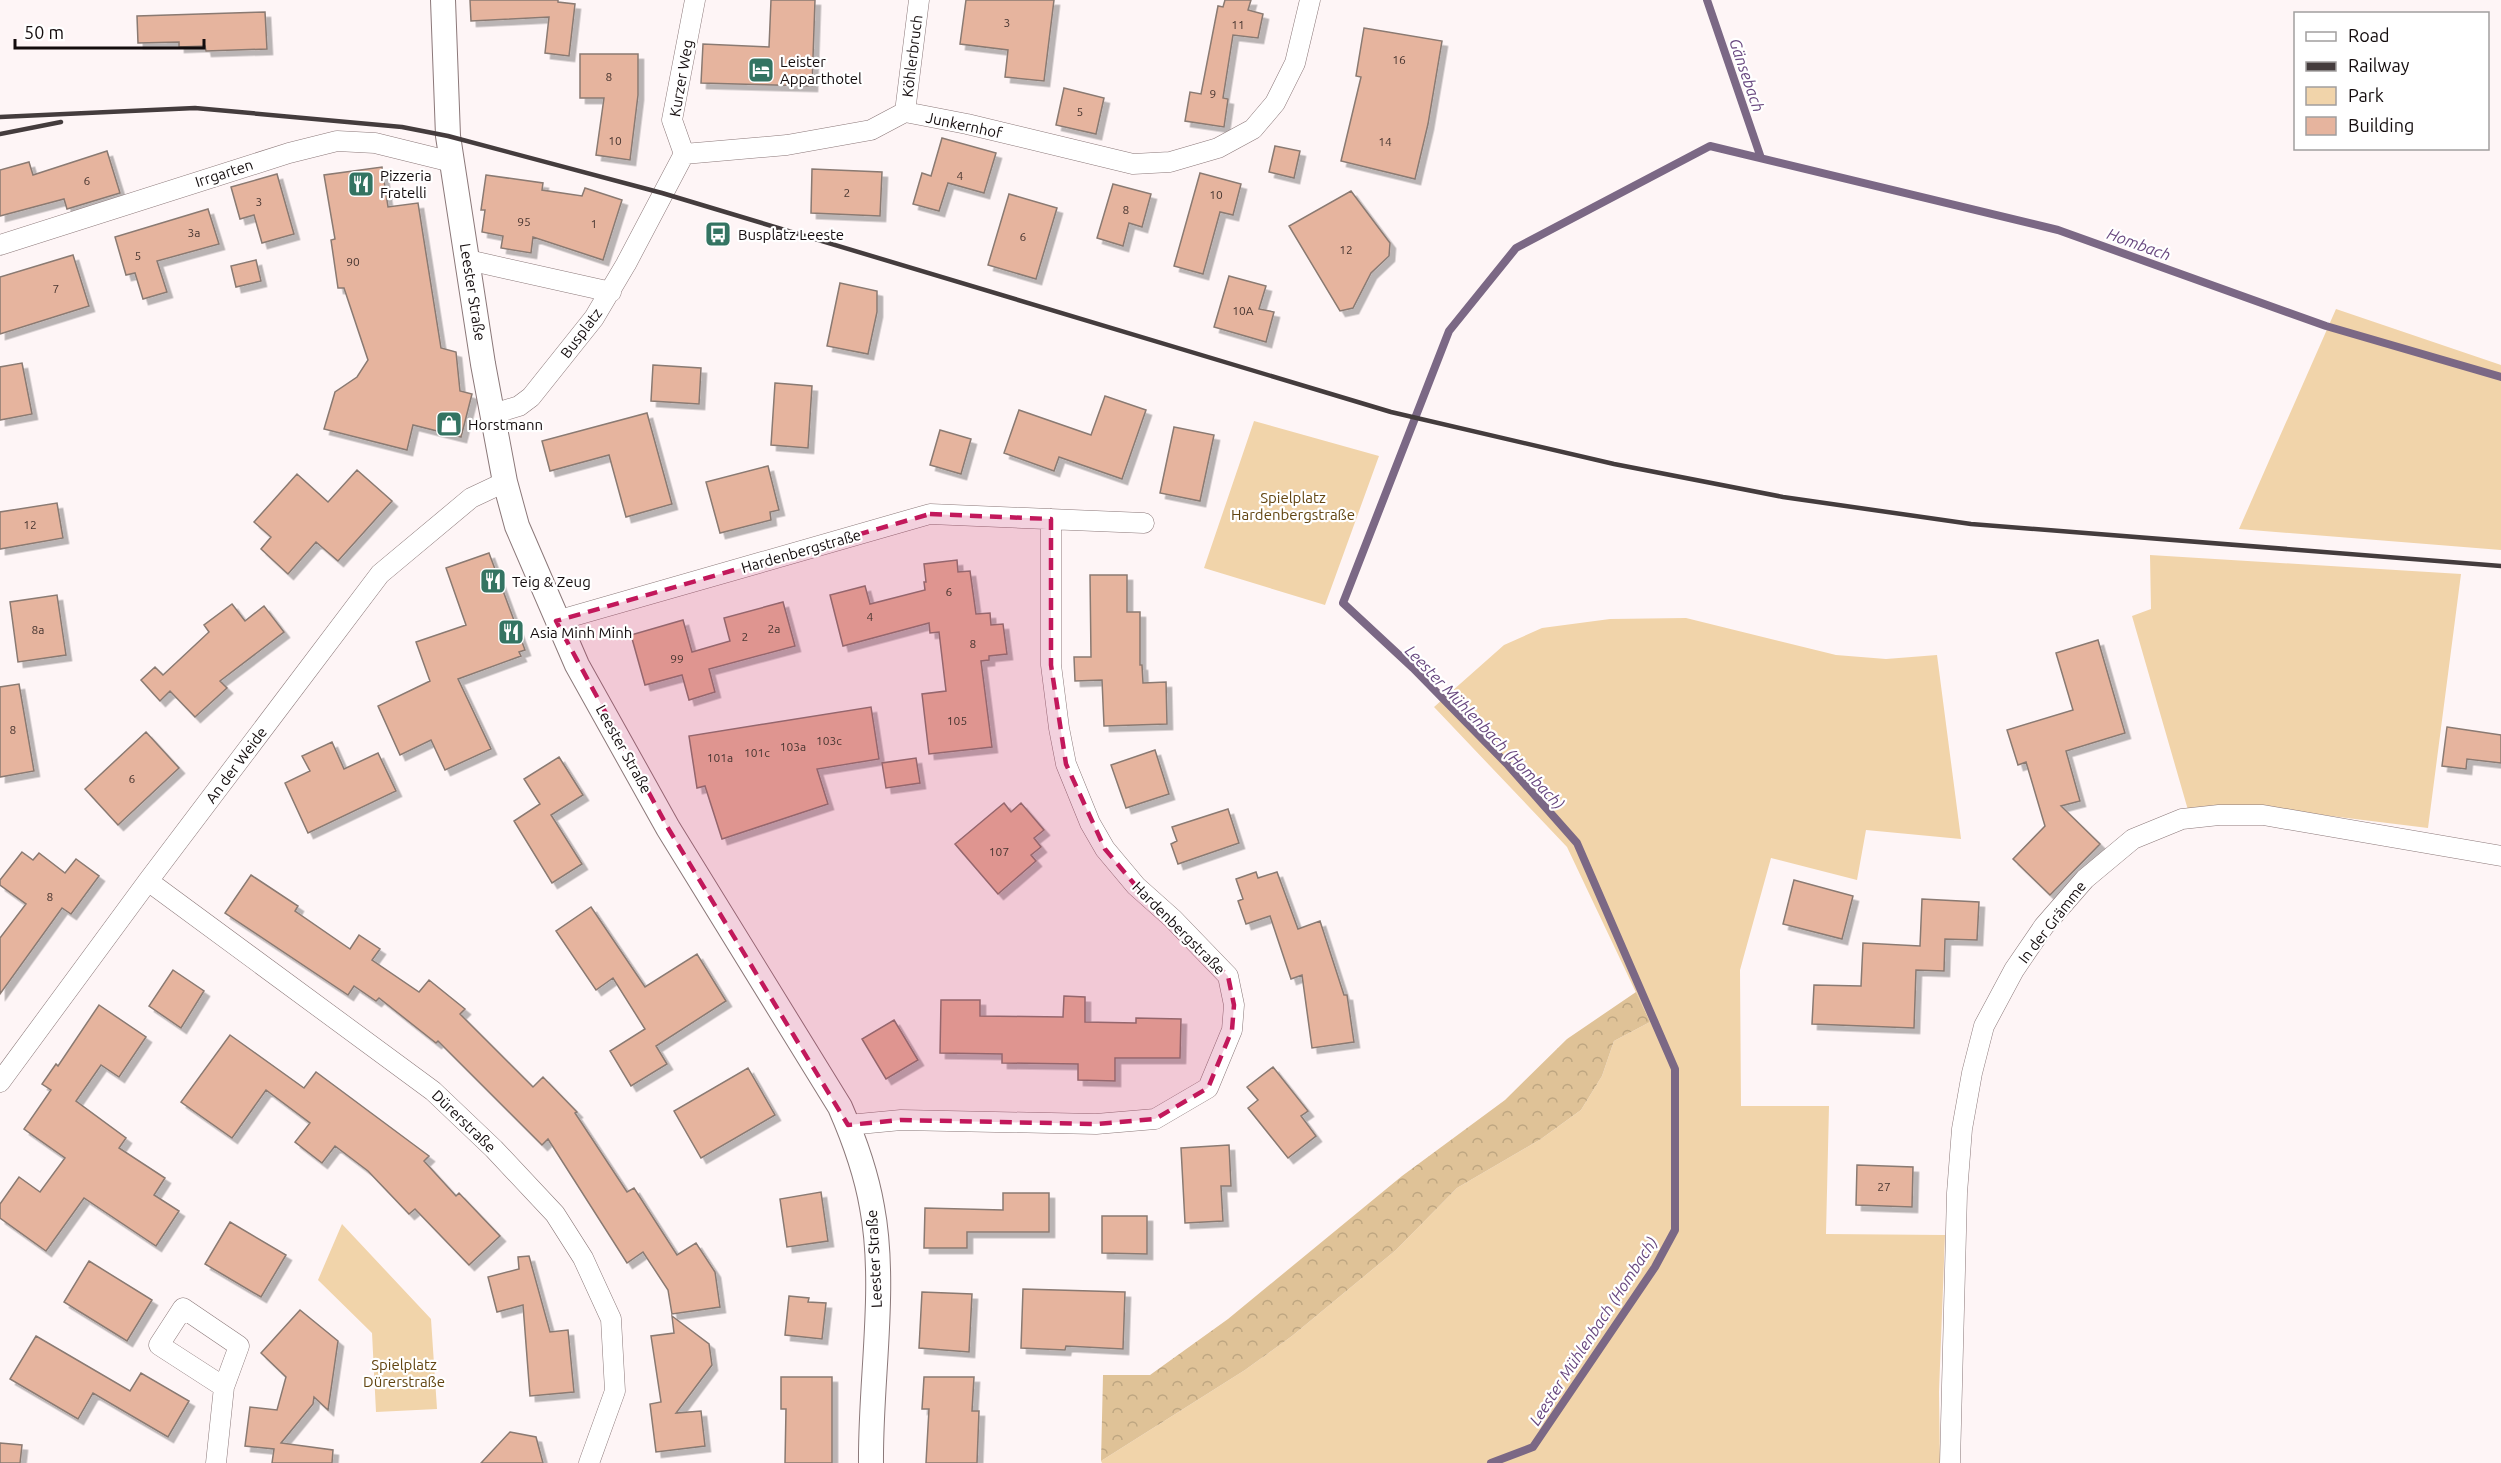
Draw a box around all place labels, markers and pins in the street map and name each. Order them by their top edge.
place label: Leister Apparthotel [780,53,862,87]
hotel icon: Leister Apparthotel [746,55,776,85]
place label: Pizzeria Fratelli [380,167,432,201]
restaurant icon: Pizzeria Fratelli [346,169,376,199]
bus stop icon: Busplatz Leeste [703,219,733,249]
place label: Busplatz Leeste [738,226,844,243]
shop icon: Horstmann [434,409,464,439]
place label: Horstmann [468,416,543,433]
restaurant icon: Teig & Zeug [478,566,508,596]
place label: Teig & Zeug [512,573,591,590]
restaurant icon: Asia Minh Minh [496,617,526,647]
place label: Asia Minh Minh [530,624,632,641]

